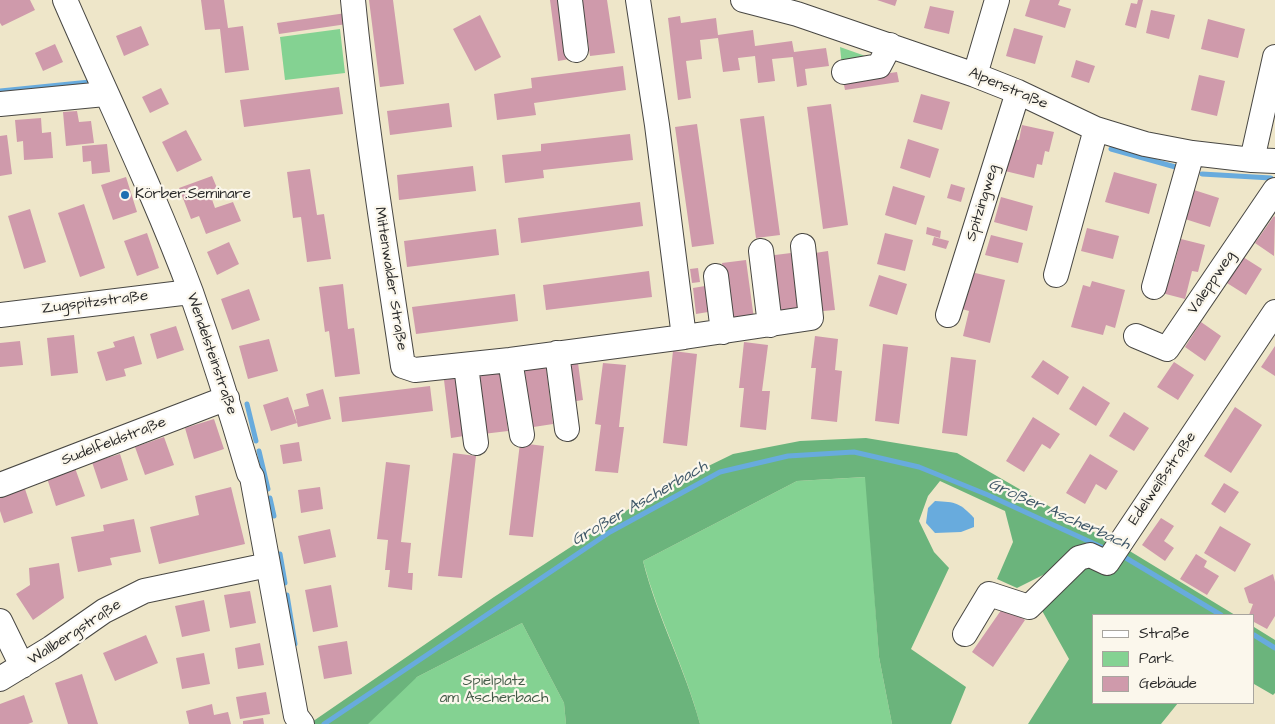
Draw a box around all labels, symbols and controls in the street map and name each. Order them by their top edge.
street label: Alpenstraße [966,64,1050,114]
street label: Spitzingweg [963,162,1003,244]
place label: Körber.Seminare [135,186,251,204]
marker: Körber.Seminare [119,189,131,201]
street label: Mittenwalder Straße [370,206,410,352]
street label: Valeppweg [1184,248,1240,318]
street label: Zugspitzstraße [41,288,149,318]
street label: Wendelsteinstraße [182,291,240,417]
street label: Sudelfeldstraße [59,414,169,470]
street label: Edelweißstraße [1125,429,1201,529]
water label: Großer Ascherbach [569,457,711,551]
water label: Großer Ascherbach [985,475,1133,555]
street label: Wallbergstraße [25,596,125,670]
legend [1092,614,1255,704]
text: Straße [1139,623,1189,644]
text: Park [1139,648,1174,669]
park label: Spielplatz am Ascherbach [440,673,548,708]
text: Gebäude [1139,673,1197,694]

